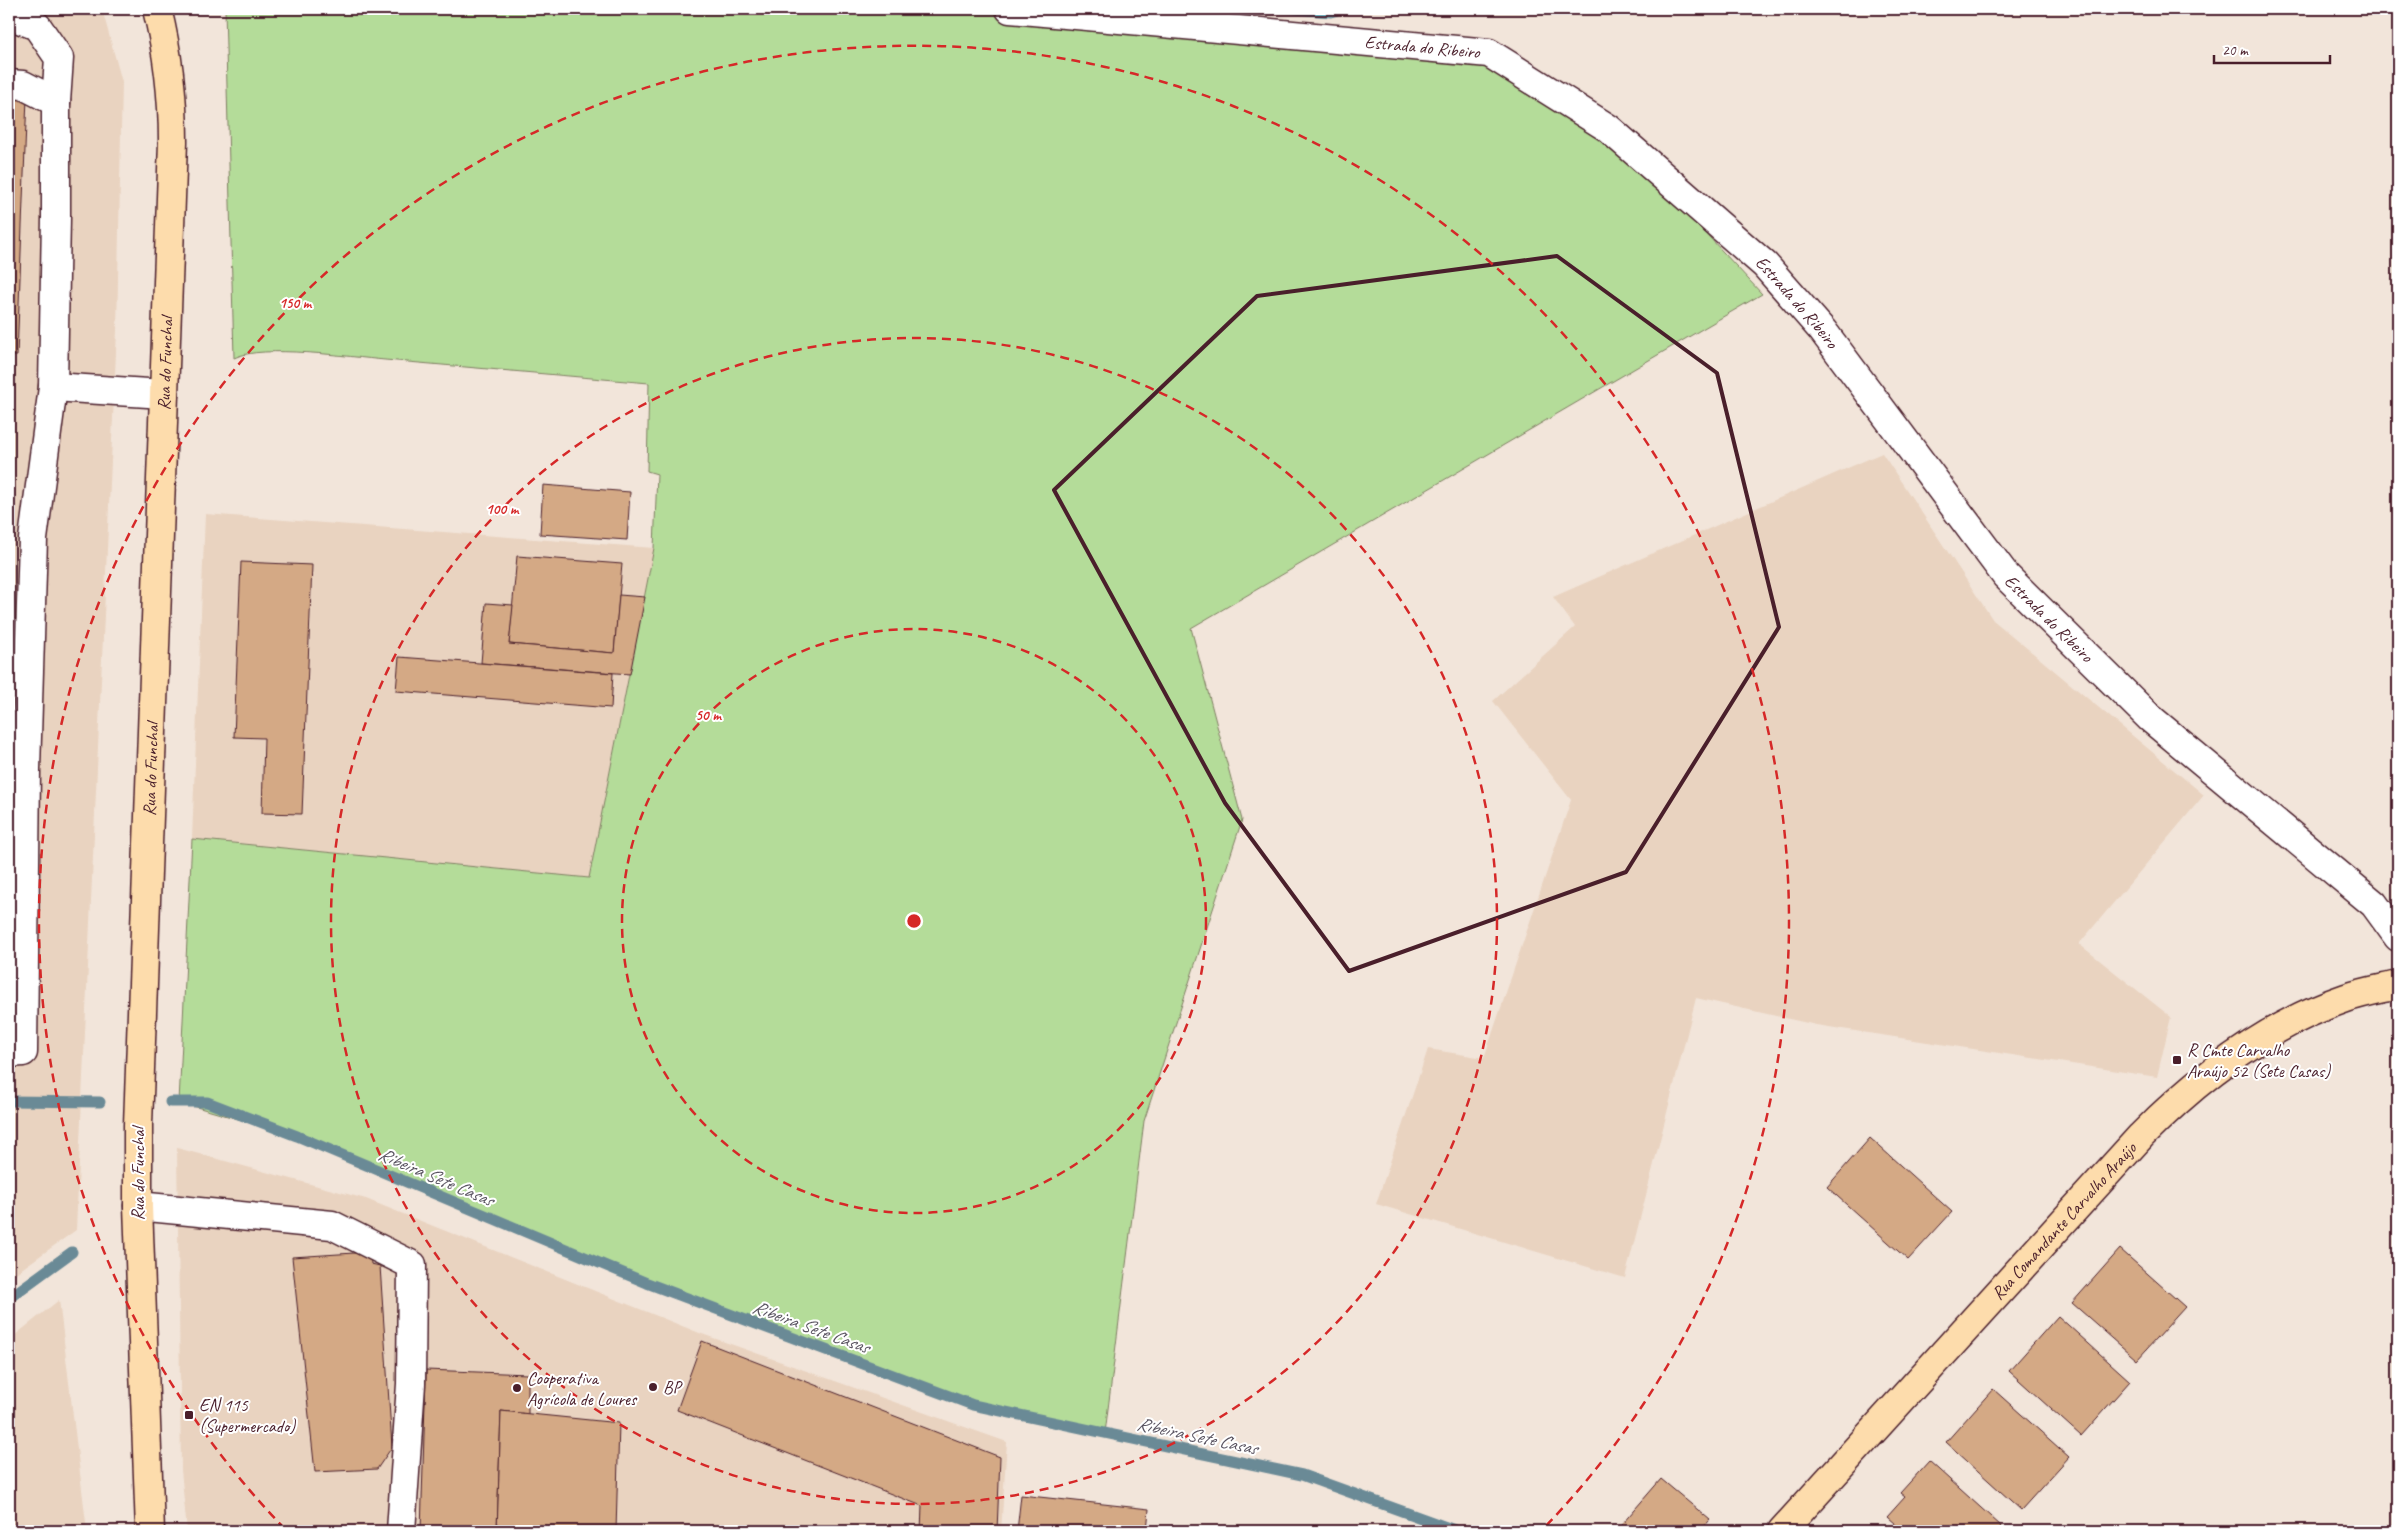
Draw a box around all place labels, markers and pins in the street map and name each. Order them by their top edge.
centre of rings [905,912,923,930]
place label: R Cmte Carvalho Araújo 52 (Sete Casas) [2187,1039,2331,1082]
marker: R Cmte Carvalho Araújo 52 (Sete Casas) [2171,1054,2183,1066]
place label: Cooperativa Agrícola de Loures [527,1367,638,1410]
place label: BP [663,1376,683,1398]
marker: BP [647,1381,659,1393]
marker: Cooperativa Agrícola de Loures [511,1382,523,1394]
place label: EN 115 (Supermercado) [199,1394,296,1437]
marker: EN 115 (Supermercado) [183,1409,195,1421]

